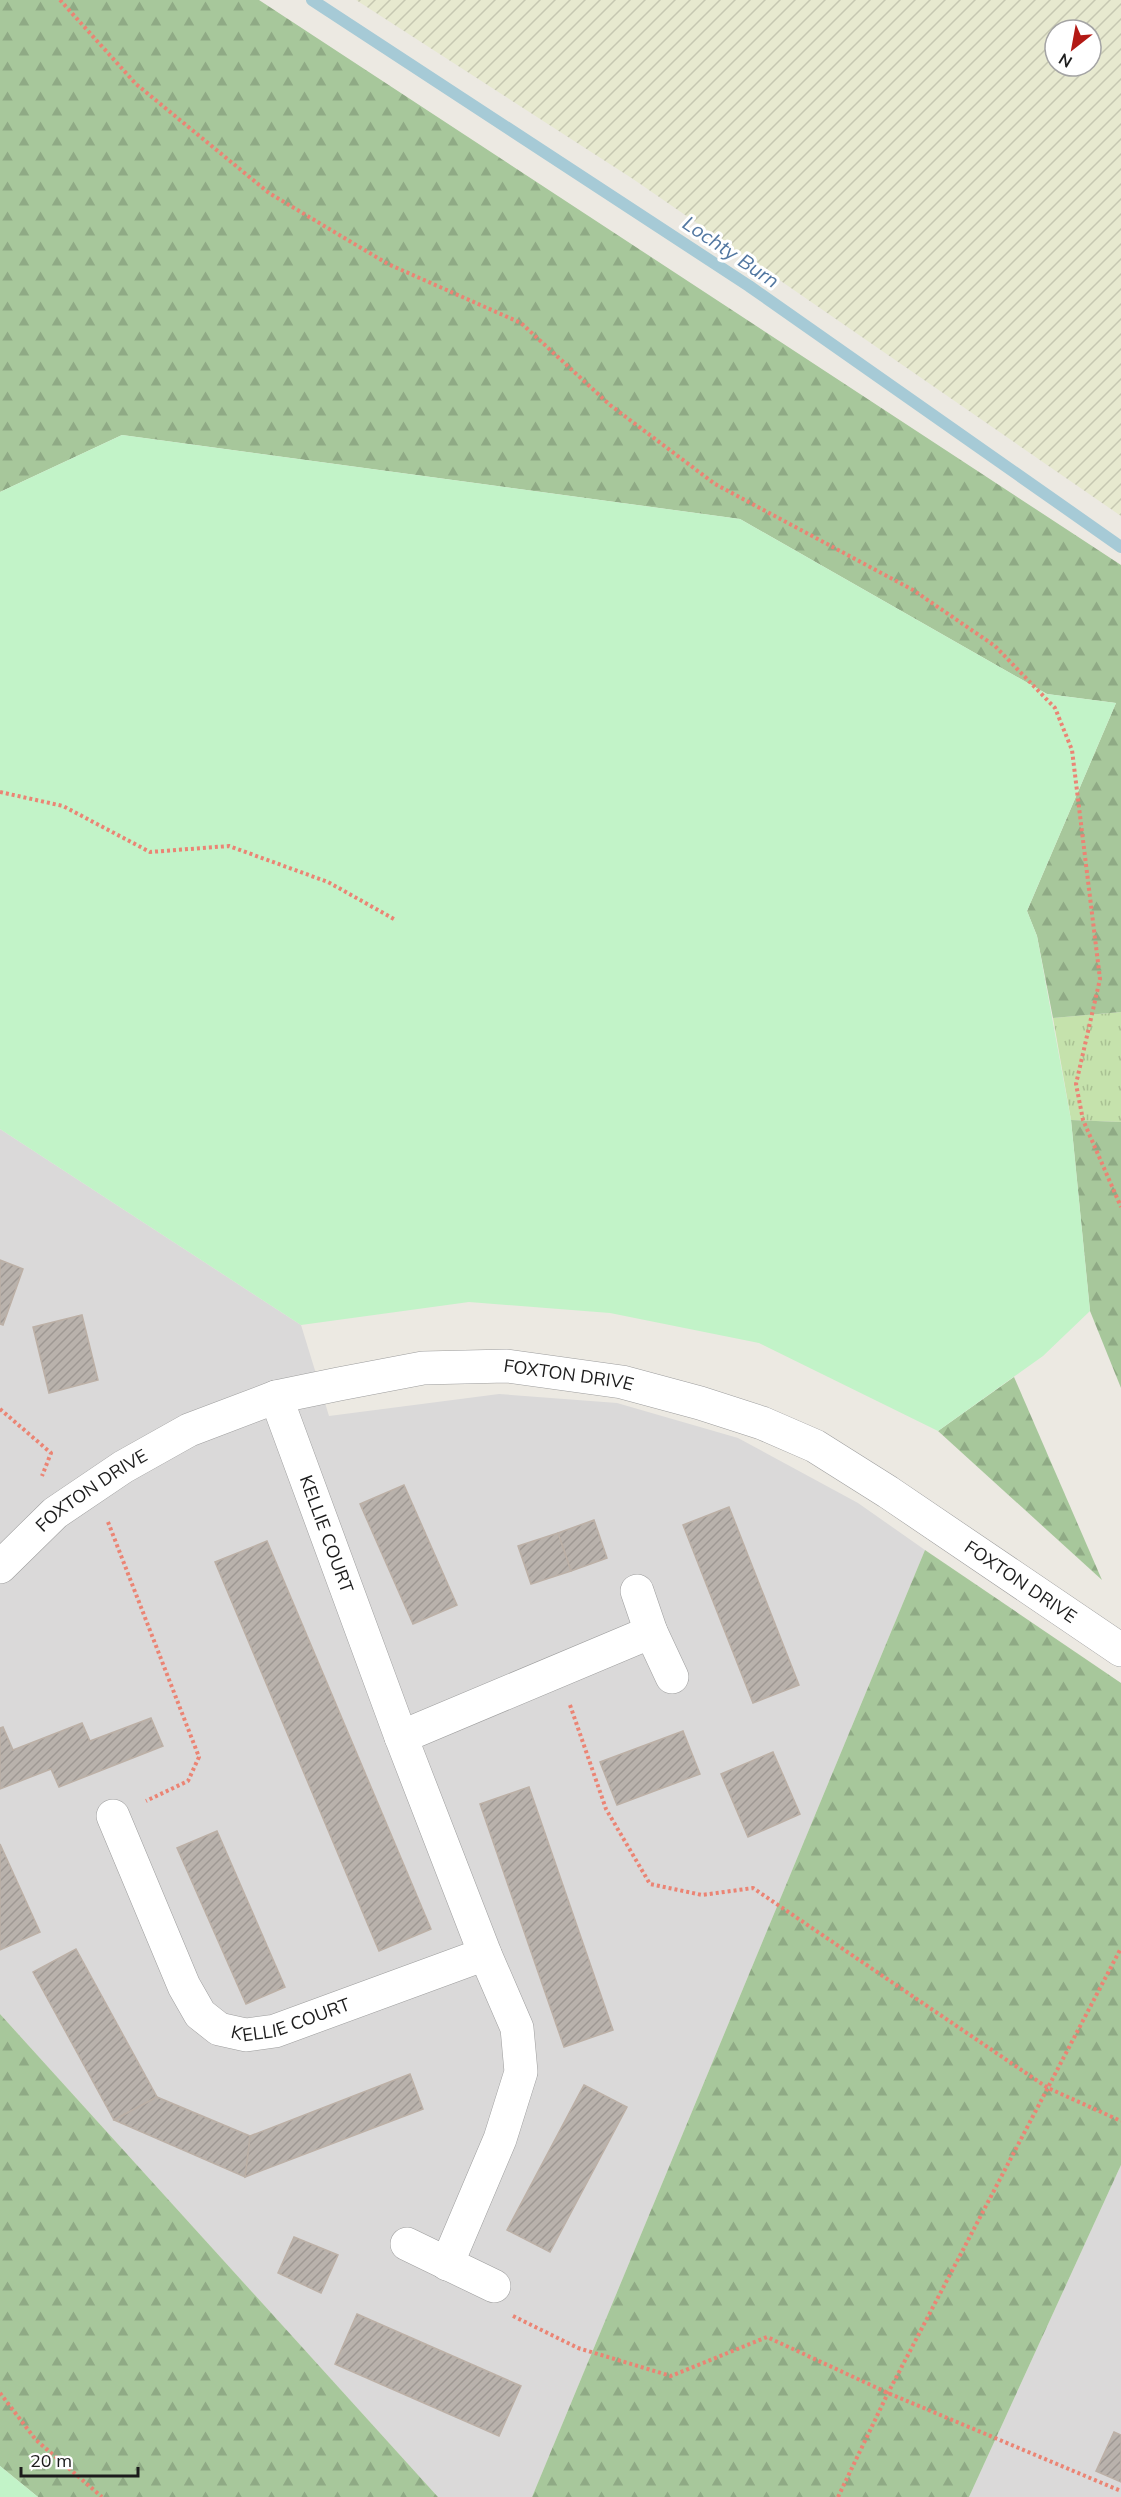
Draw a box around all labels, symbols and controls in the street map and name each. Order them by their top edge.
north arrow [1043,18,1103,78]
text: N [1055,49,1076,73]
water label: Lochty Burn [678,210,784,293]
street label: FOXTON DRIVE [502,1354,636,1396]
street label: FOXTON DRIVE [31,1444,151,1537]
street label: KELLIE COURT [295,1472,359,1596]
street label: FOXTON DRIVE [960,1535,1081,1628]
street label: KELLIE COURT [229,1992,353,2046]
scale bar [21,2440,138,2478]
text: 20 m [30,2449,72,2472]

